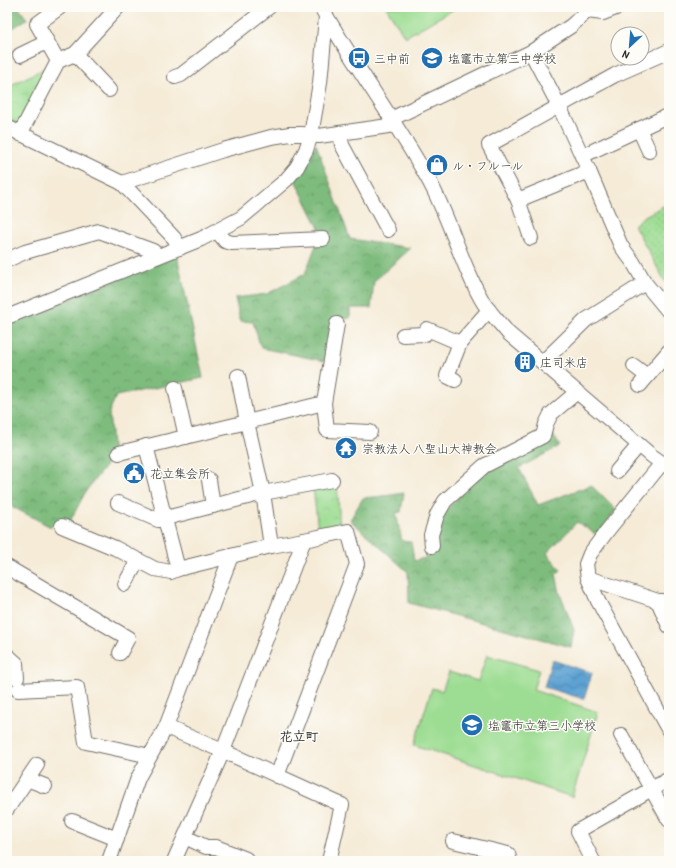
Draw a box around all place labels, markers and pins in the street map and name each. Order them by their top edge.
bus stop icon: 三中前 [346,45,372,71]
school or university icon: 塩竈市立第三中学校 [419,45,445,71]
place label: 三中前 [374,50,410,67]
place label: 塩竈市立第三中学校 [448,50,556,67]
shop icon: ル・フルール [424,152,450,178]
place label: ル・フルール [452,157,523,174]
building icon: 庄司米店 [512,349,538,375]
place label: 庄司米店 [540,354,588,371]
temple icon: 宗教法人 八聖山大神教会 [333,435,359,461]
place label: 宗教法人 八聖山大神教会 [362,440,497,457]
public building icon: 花立集会所 [121,460,147,486]
place label: 花立集会所 [150,465,210,482]
school or university icon: 塩竈市立第三小学校 [459,712,485,738]
place label: 塩竈市立第三小学校 [488,717,596,734]

